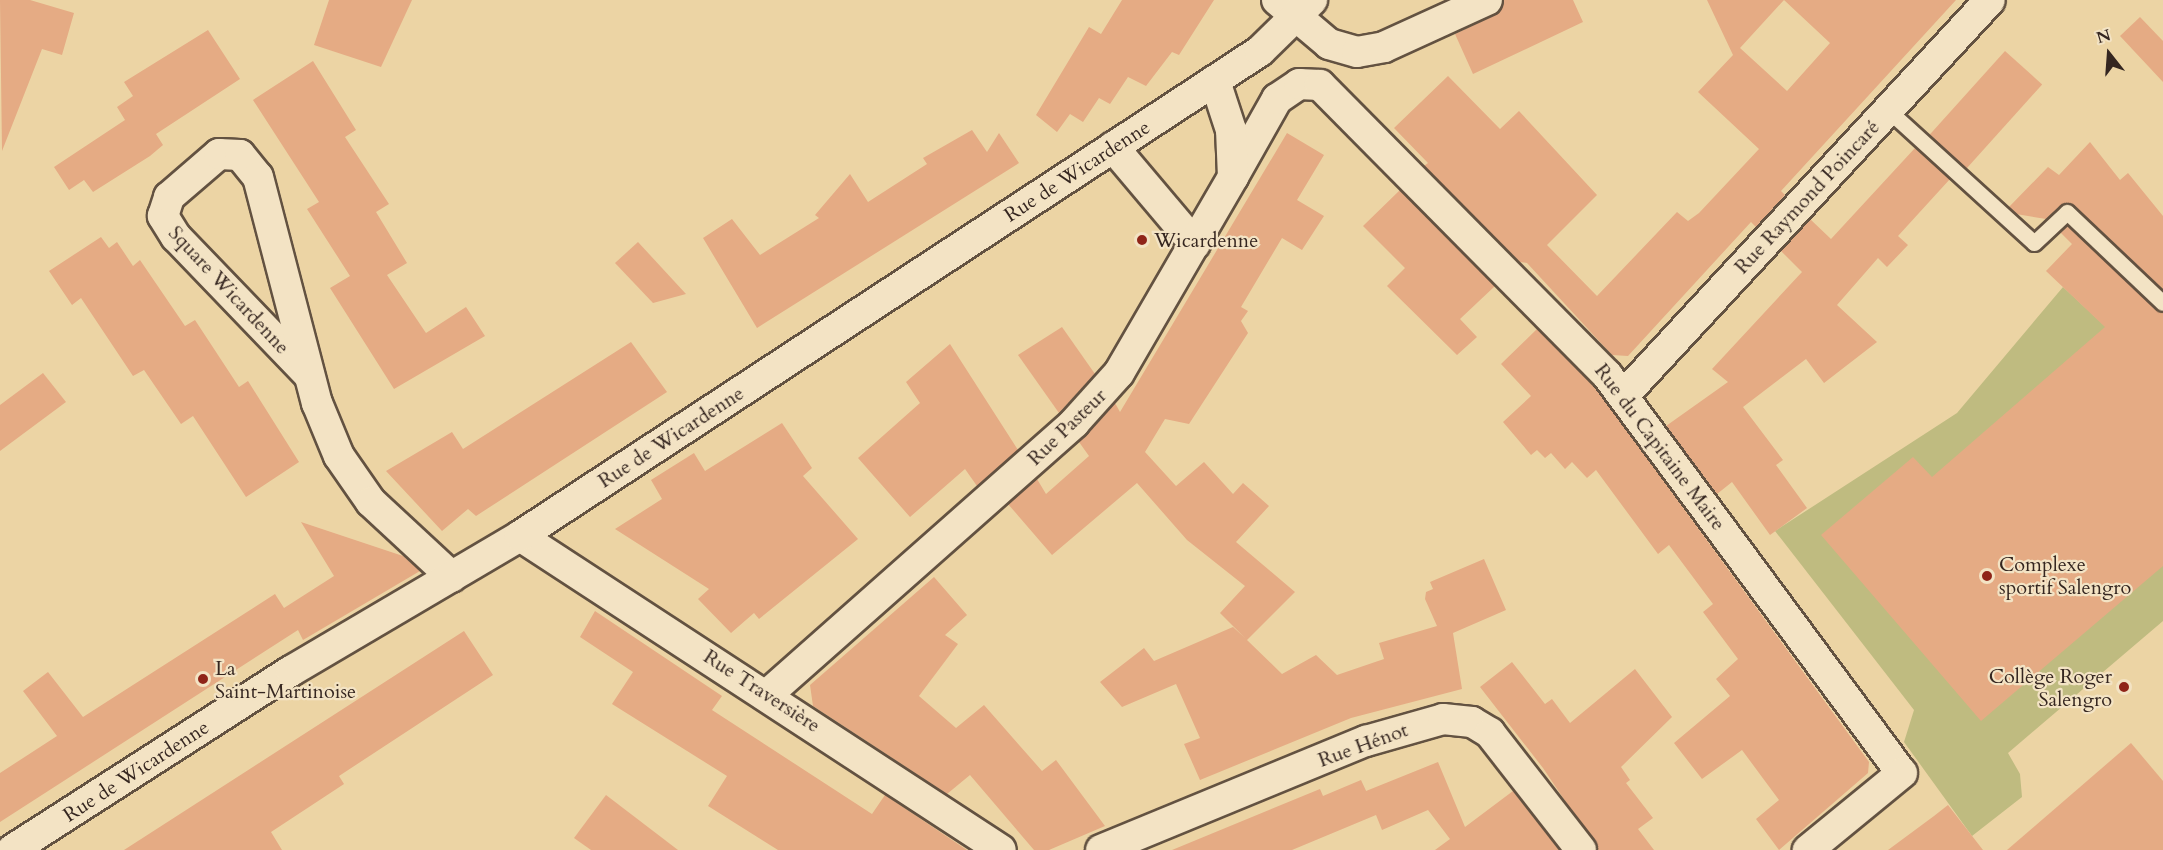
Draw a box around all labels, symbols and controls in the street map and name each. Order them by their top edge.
north arrow [2079,24,2139,84]
text: N [2094,24,2114,49]
street label: Rue de Wicardenne [1000,115,1154,227]
street label: Rue Raymond Poincaré [1730,115,1884,279]
street label: Square Wicardenne [163,221,295,359]
place label: Wicardenne [1154,228,1258,252]
marker: Wicardenne [1135,233,1149,247]
street label: Rue du Capitaine Maire [1590,359,1730,535]
street label: Rue de Wicardenne [594,381,748,493]
street label: Rue Pasteur [1023,384,1111,470]
place label: Complexe sportif Salengro [1999,552,2131,599]
marker: Complexe sportif Salengro [1980,569,1994,583]
street label: Rue Traversière [699,644,825,738]
place label: La Saint-Martinoise [215,656,356,703]
place label: Collège Roger Salengro [1989,664,2112,711]
marker: La Saint-Martinoise [196,672,210,686]
marker: Collège Roger Salengro [2117,680,2131,694]
street label: Rue de Wicardenne [59,715,213,827]
street label: Rue Hénot [1315,718,1411,772]

